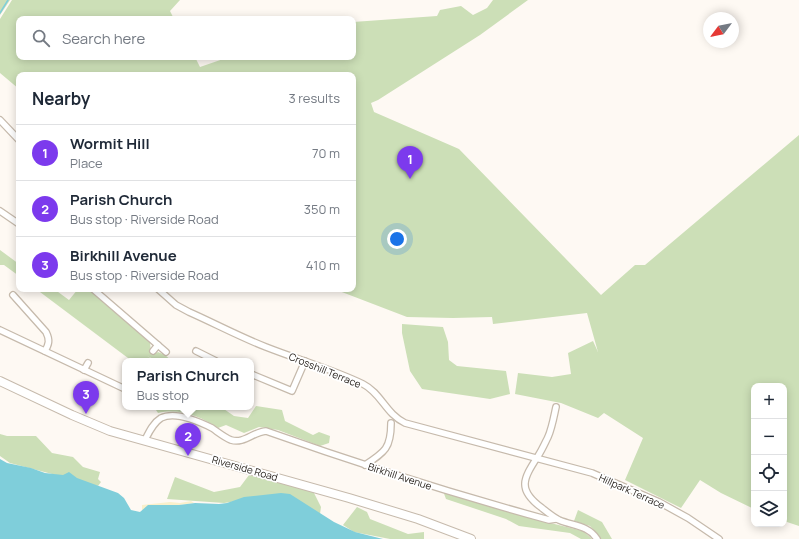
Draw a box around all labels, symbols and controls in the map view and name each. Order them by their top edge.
north arrow [703,12,739,48]
search box [16,16,356,60]
icon: search [30,27,52,49]
text: Search here [62,28,145,49]
text: Nearby [32,87,90,110]
text: 3 results [288,89,340,107]
text: Wormit Hill [70,133,150,154]
text: 1 [42,144,48,162]
text: 70 m [312,144,340,162]
pin: 1 [397,146,423,179]
text: Place [70,154,103,172]
text: Parish Church [70,189,172,210]
text: 2 [41,200,49,218]
text: 350 m [304,200,340,218]
text: Bus stop · Riverside Road [70,210,219,228]
your location [387,229,407,249]
text: Birkhill Avenue [70,245,177,266]
text: 3 [41,256,49,274]
text: 410 m [306,256,340,274]
text: Bus stop · Riverside Road [70,266,219,284]
street label: Crosshill Terrace [287,349,363,391]
popup [122,358,254,410]
text: Parish Church [137,365,239,386]
pin: 3 [73,381,99,414]
map controls [751,383,787,527]
button: + [751,383,787,419]
text: Bus stop [137,386,189,404]
button: − [751,419,787,455]
pin: 2 [175,423,201,456]
street label: Riverside Road [210,452,280,484]
button: locate [751,455,787,491]
street label: Birkhill Avenue [366,459,434,493]
street label: Hillpark Terrace [597,470,667,512]
button: layers [751,491,787,527]

